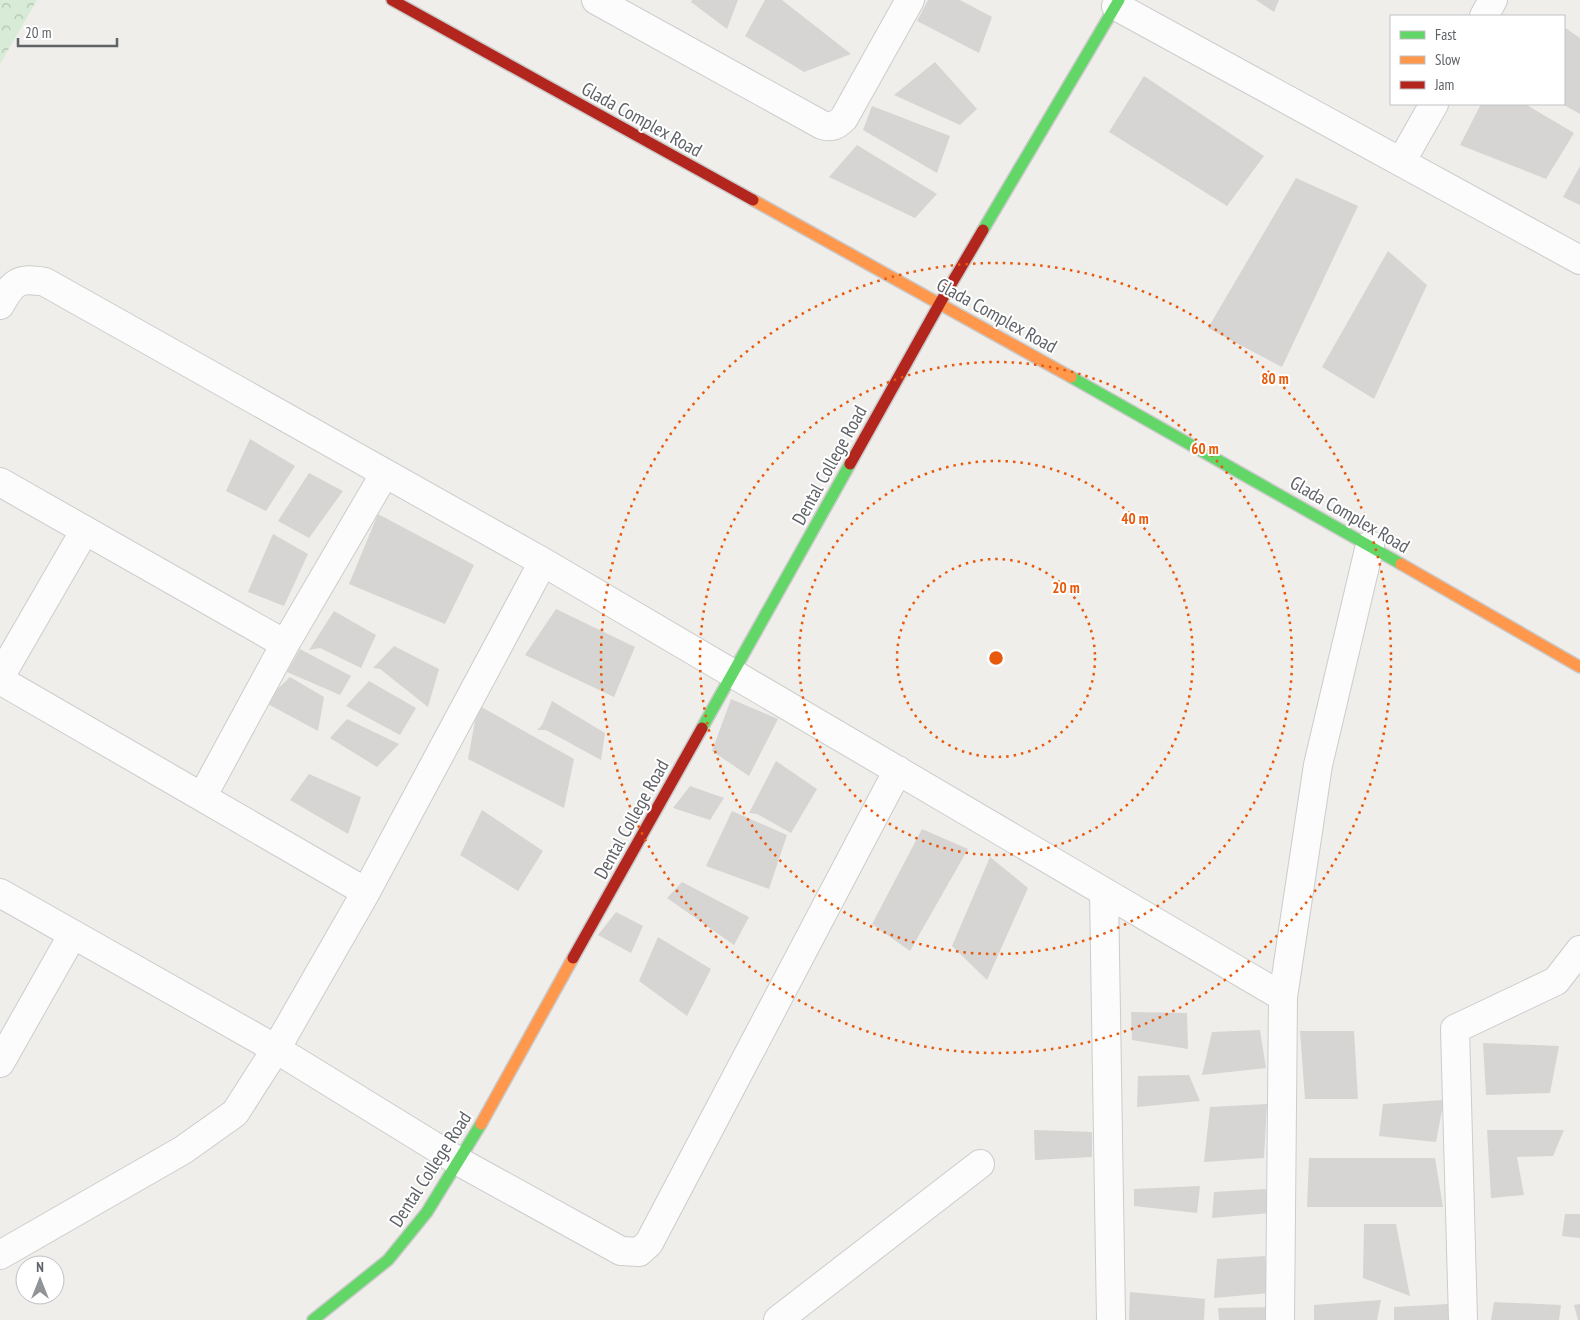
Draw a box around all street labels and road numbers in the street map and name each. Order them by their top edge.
street label: Glada Complex Road [578,76,706,162]
street label: Glada Complex Road [933,272,1061,358]
street label: Dental College Road [786,401,872,529]
street label: Glada Complex Road [1286,470,1414,558]
street label: Dental College Road [588,755,674,883]
street label: Dental College Road [384,1107,476,1231]

